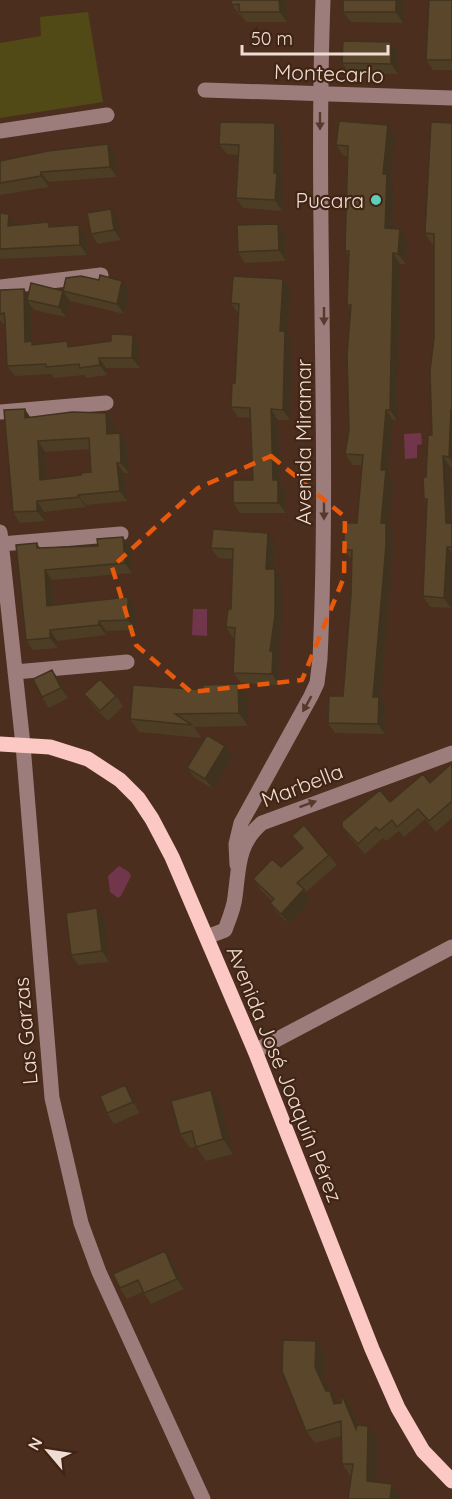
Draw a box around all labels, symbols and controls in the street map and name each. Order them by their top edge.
scale bar [242,18,388,56]
text: 50 m [251,27,293,50]
street label: Montecarlo [274,58,384,88]
one-way arrow [315,112,325,131]
place label: Pucara [295,187,364,213]
marker: Pucara [369,193,383,207]
one-way arrow [319,307,329,326]
street label: Avenida Miramar [290,359,316,525]
one-way arrow [319,502,329,521]
one-way arrow [302,695,312,712]
street label: Marbella [258,758,346,812]
one-way arrow [300,798,318,808]
street label: Avenida José Joaquín Pérez [222,942,348,1206]
street label: Las Garzas [7,976,43,1086]
north arrow [18,1421,78,1481]
text: N [23,1434,46,1454]

